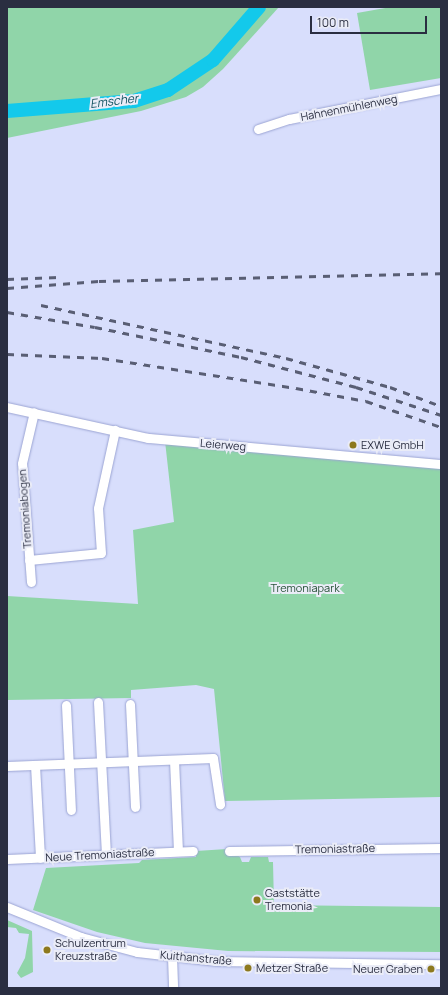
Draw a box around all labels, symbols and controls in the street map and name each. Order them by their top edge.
scale bar [312,8,429,34]
text: 100 m [317,14,349,31]
water label: Emscher [89,91,139,111]
street label: Hahnenmühlenweg [299,92,399,124]
street label: Leierweg [199,436,247,454]
place label: EXWE GmbH [361,438,424,452]
marker: EXWE GmbH [348,440,358,450]
street label: Tremoniabogen [16,469,34,549]
park label: Tremoniapark [270,581,340,595]
street label: Tremoniastraße [295,842,375,856]
street label: Neue Tremoniastraße [45,846,155,864]
place label: Gaststätte Tremonia [265,887,320,913]
marker: Gaststätte Tremonia [252,895,262,905]
place label: Schulzentrum Kreuzstraße [55,937,126,963]
marker: Schulzentrum Kreuzstraße [42,945,52,955]
street label: Kuithanstraße [160,948,232,968]
place label: Metzer Straße [256,961,328,975]
place label: Neuer Graben [353,962,423,976]
marker: Metzer Straße [243,963,253,973]
marker: Neuer Graben [426,964,436,974]

